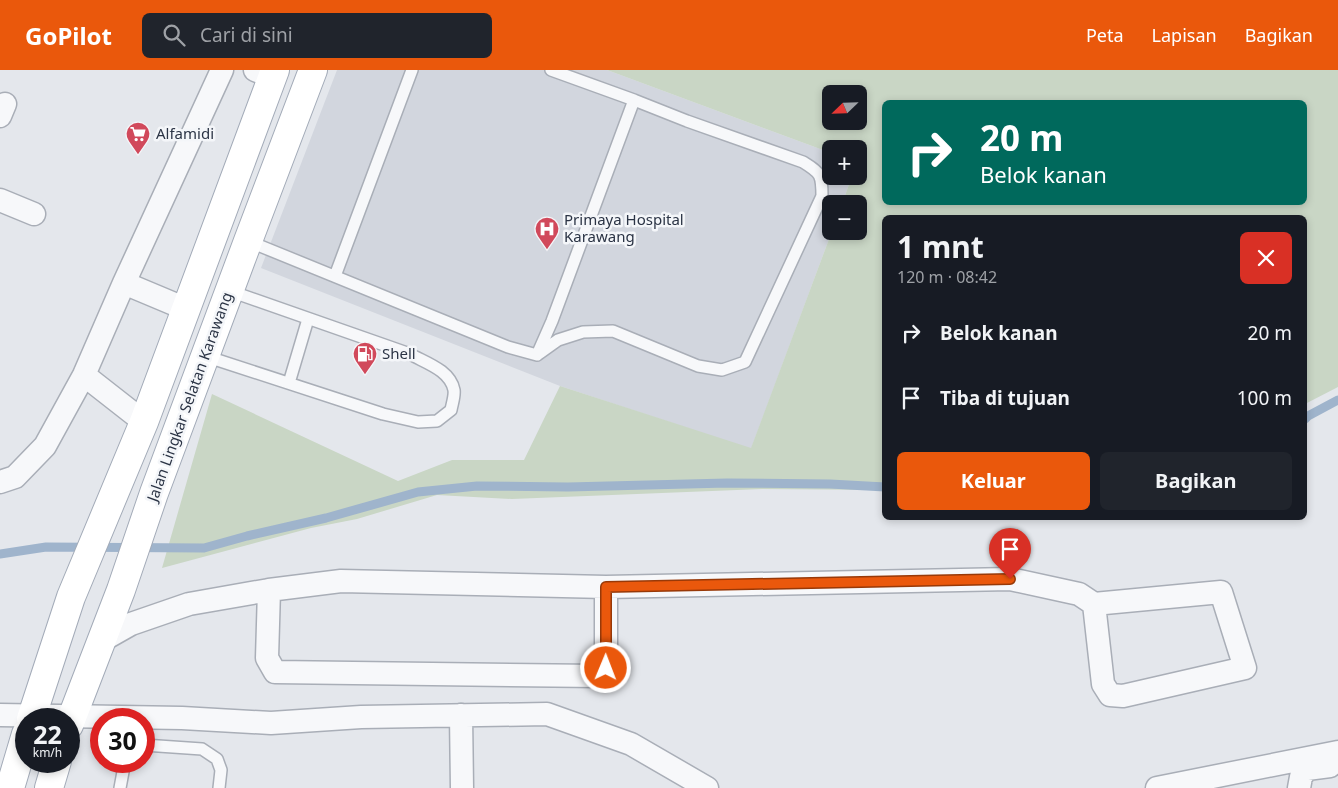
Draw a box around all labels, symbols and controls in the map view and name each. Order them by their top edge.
search box [142,13,492,58]
text: GoPilot [25,19,112,52]
icon: search [160,21,188,49]
text: Cari di sini [200,22,293,48]
text: Peta [1086,23,1124,47]
text: Lapisan [1152,23,1217,47]
text: Bagikan [1245,23,1313,47]
north arrow [822,85,868,130]
map controls [822,85,867,240]
text: 20 m [980,114,1063,161]
icon: right [897,120,962,185]
supermarket icon: Alfamidi [125,121,151,155]
place label: Alfamidi [156,123,214,143]
button: + [822,140,867,185]
text: Belok kanan [980,159,1107,189]
button: − [822,195,867,240]
place label: Primaya Hospital Karawang [564,209,684,246]
hospital icon: Primaya Hospital Karawang [534,216,560,250]
text: 1 mnt [897,226,984,267]
button: close [1240,232,1292,284]
text: 120 m · 08:42 [897,266,997,288]
street label: Jalan Lingkar Selatan Karawang [141,289,236,506]
icon: right [897,319,925,347]
text: Belok kanan [940,320,1057,346]
text: 20 m [1248,320,1292,346]
fuel station icon: Shell [352,341,378,375]
place label: Shell [382,343,416,363]
icon: arrive [897,384,925,412]
text: Tiba di tujuan [940,385,1070,411]
text: 100 m [1237,385,1292,411]
button: Keluar [897,452,1090,510]
button: Bagikan [1100,452,1292,510]
pin [989,528,1031,579]
icon: arrive [996,535,1024,563]
position arrow [579,641,631,693]
speed limit sign: 30 [90,708,155,773]
text: 22 [33,717,62,751]
text: km/h [33,744,62,761]

